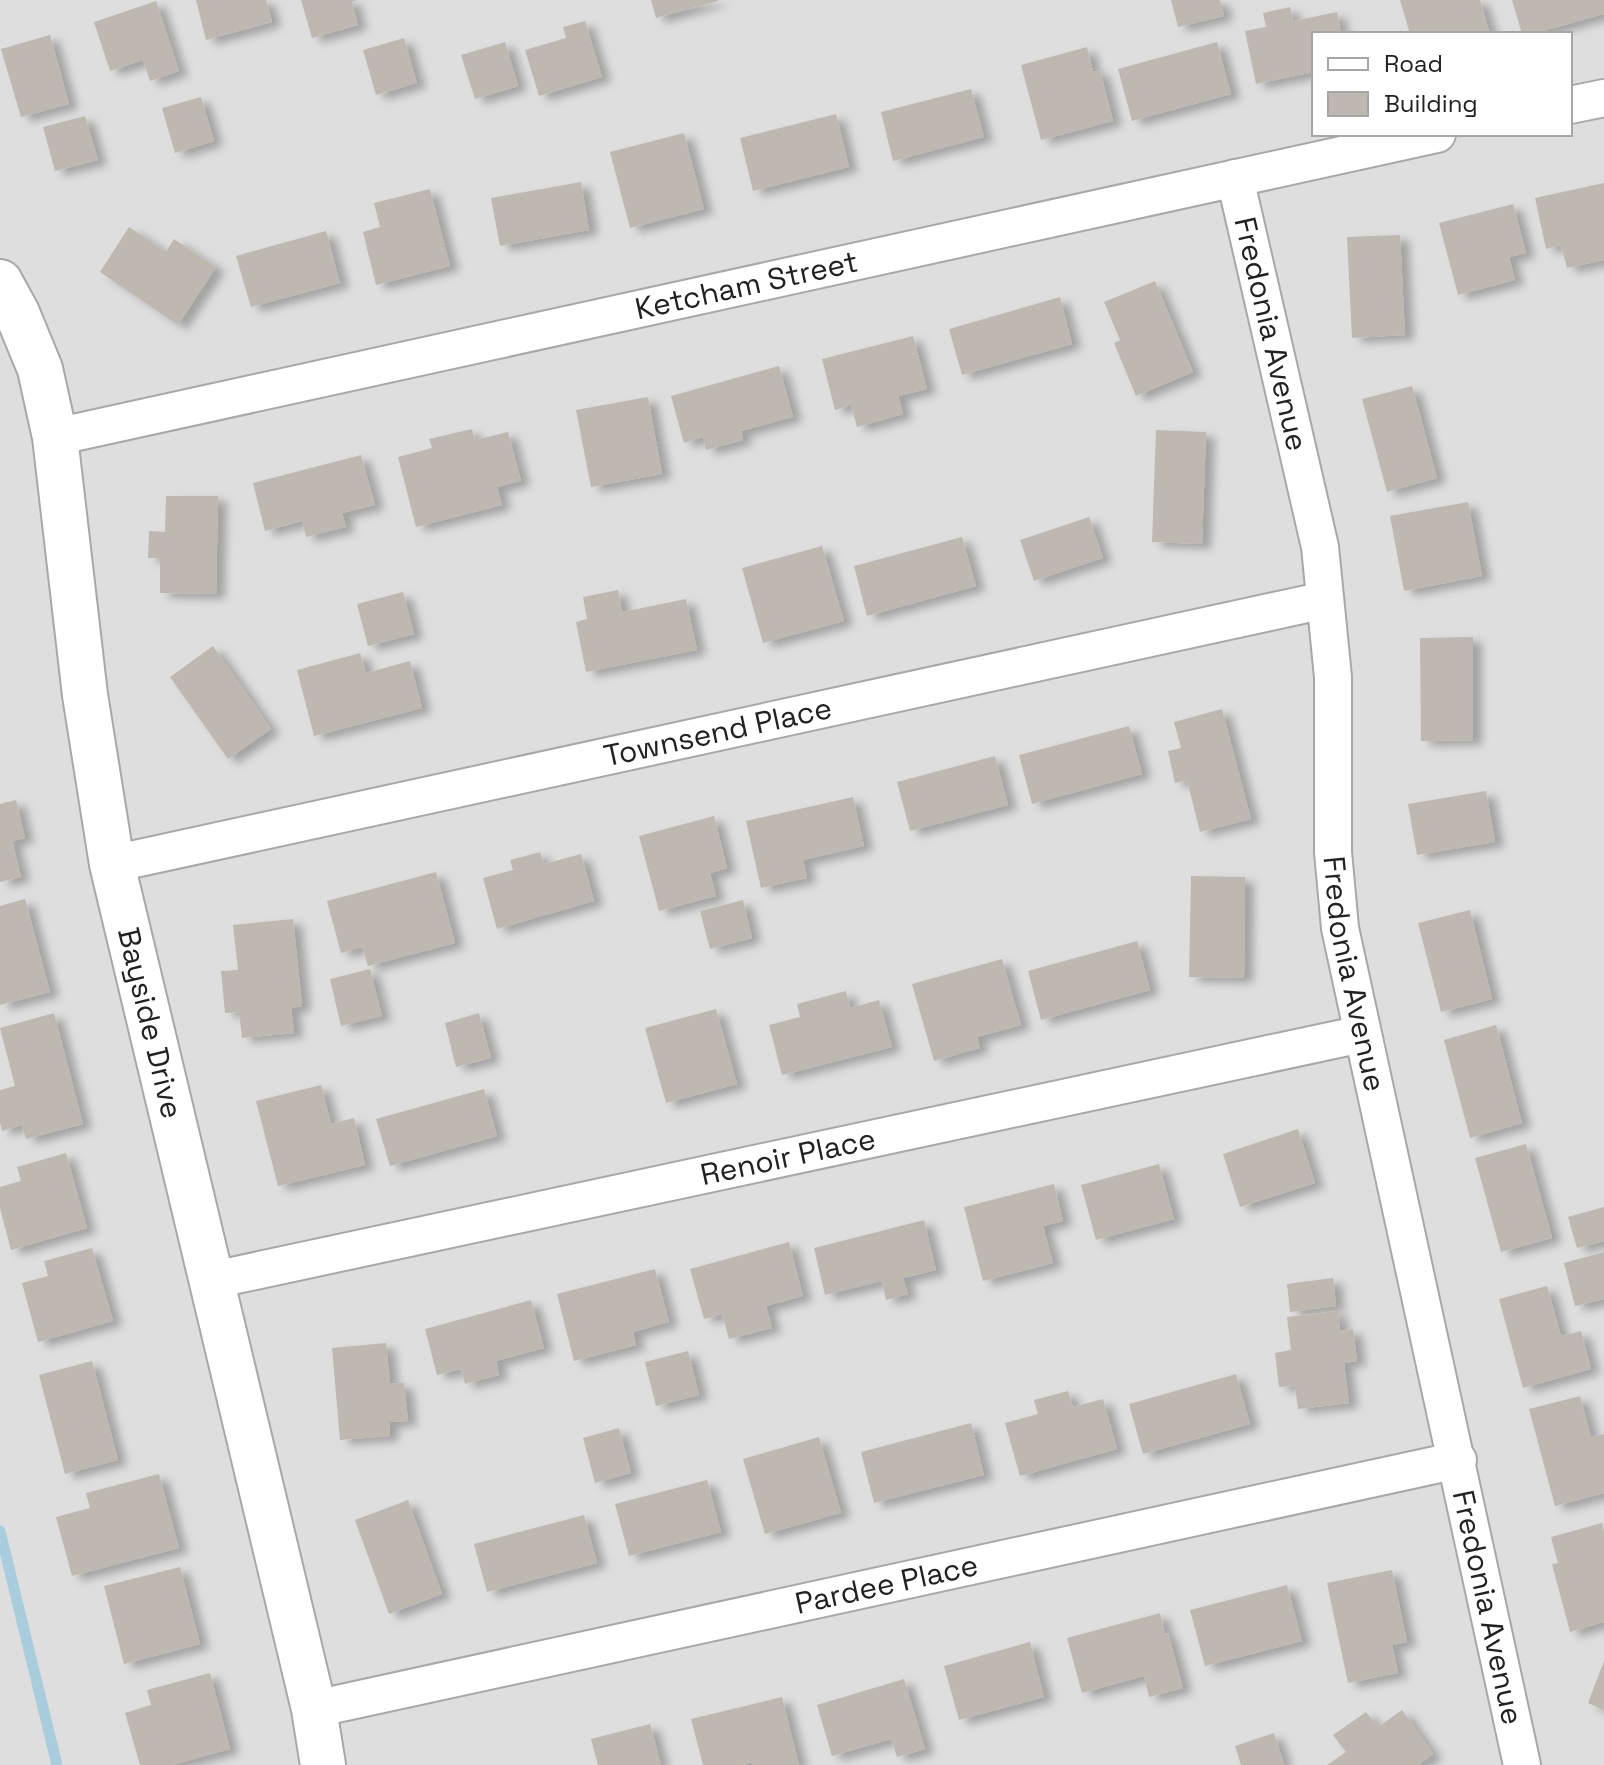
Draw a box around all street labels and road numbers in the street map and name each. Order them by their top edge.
street label: Fredonia Avenue [1226,213,1317,455]
street label: Ketcham Street [631,242,862,328]
street label: Townsend Place [600,688,835,775]
street label: Fredonia Avenue [1314,854,1395,1095]
street label: Bayside Drive [109,924,192,1122]
street label: Renoir Place [697,1119,879,1194]
street label: Fredonia Avenue [1444,1486,1533,1728]
street label: Pardee Place [791,1545,982,1623]

